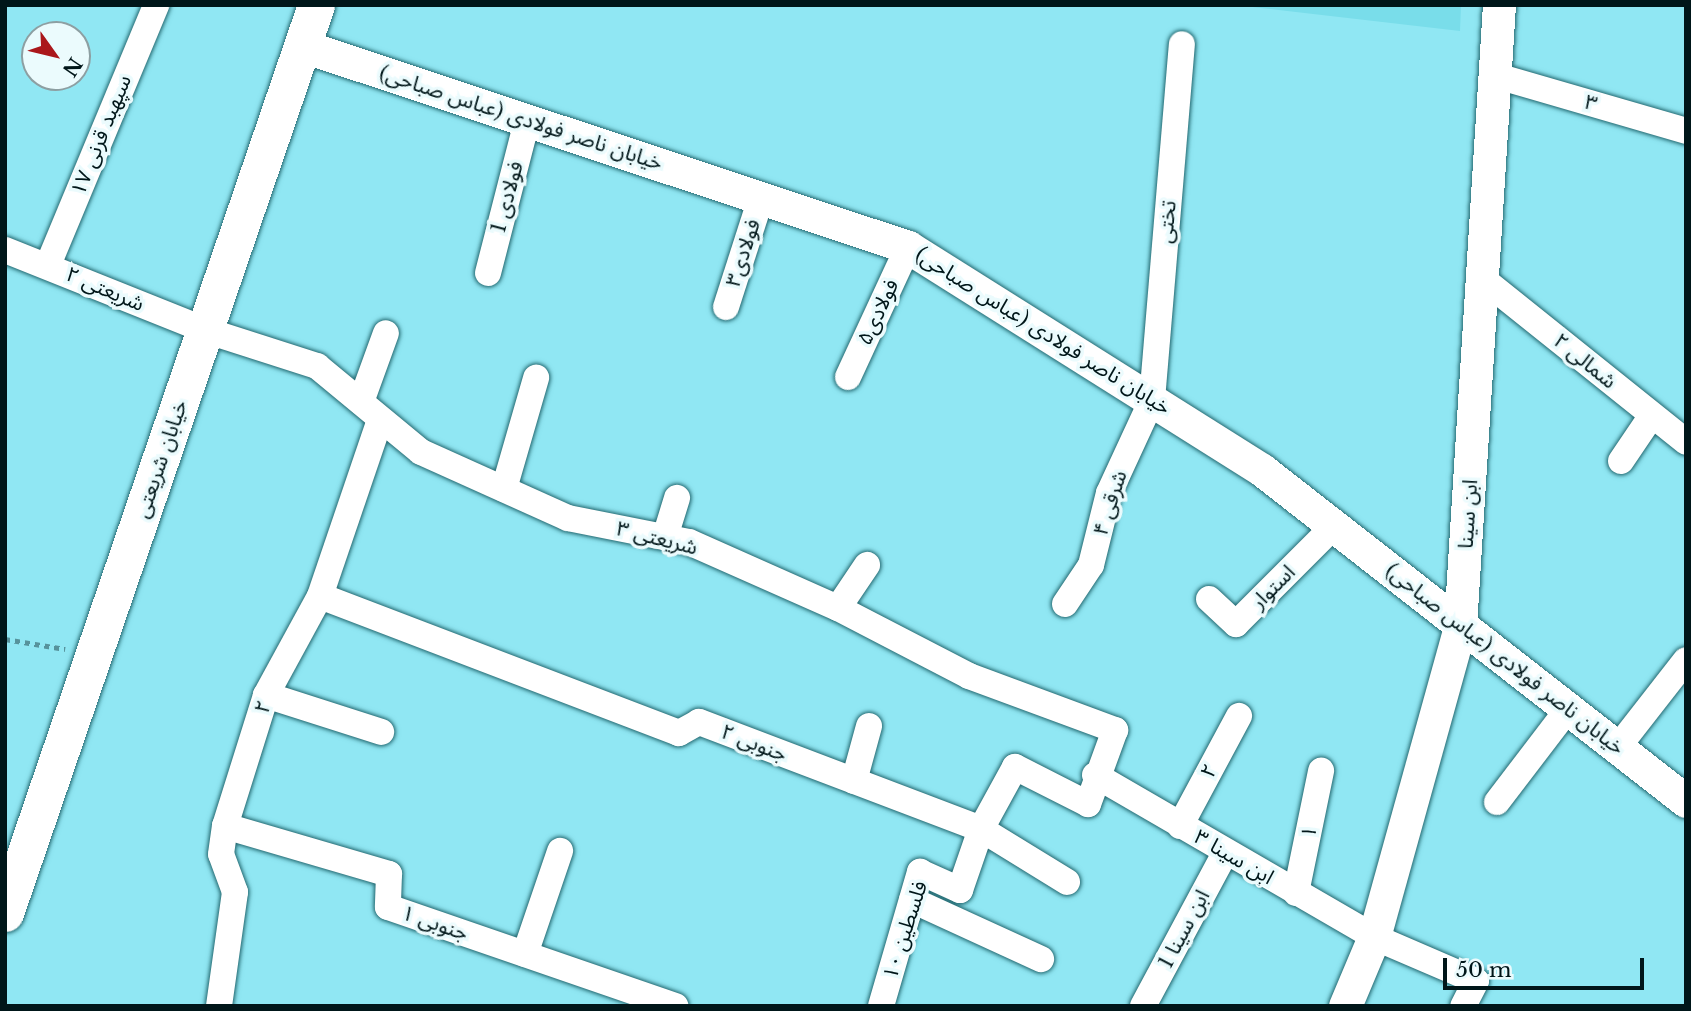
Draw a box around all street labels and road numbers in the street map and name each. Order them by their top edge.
street label: خیابان ناصر فولادی (عباس صباحی) [376,60,666,176]
street label: سپهبد قرنی ۱۷ [65,71,137,199]
street label: ۳ [1582,89,1600,117]
street label: فولادی 1 [485,159,529,235]
street label: تختی [1153,200,1181,244]
street label: فولادی۳ [720,216,766,290]
street label: خیابان ناصر فولادی (عباس صباحی) [911,242,1175,420]
street label: شریعتی ۲ [62,261,148,317]
street label: فولادی۵ [852,275,904,349]
street label: ۲ شمالی [1548,328,1622,394]
street label: خیابان شریعتی [129,397,193,521]
street label: ۴ شرقی [1088,467,1132,539]
street label: ابن سینا [1453,478,1483,550]
street label: شریعتی ۳ [614,516,700,560]
street label: خیابان ناصر فولادی (عباس صباحی) [1380,558,1630,760]
street label: استوار [1246,560,1300,614]
street label: ۲ [249,697,277,717]
street label: ۲ جنوبی [717,719,791,767]
street label: ۲ [1195,760,1223,782]
street label: ابن سینا ۳ [1190,824,1278,890]
street label: ۱ [1295,824,1323,840]
street label: فلسطین ۱۰ [877,878,933,982]
street label: ابن سینا 1 [1153,886,1215,972]
street label: ۱ جنوبی [398,900,472,946]

